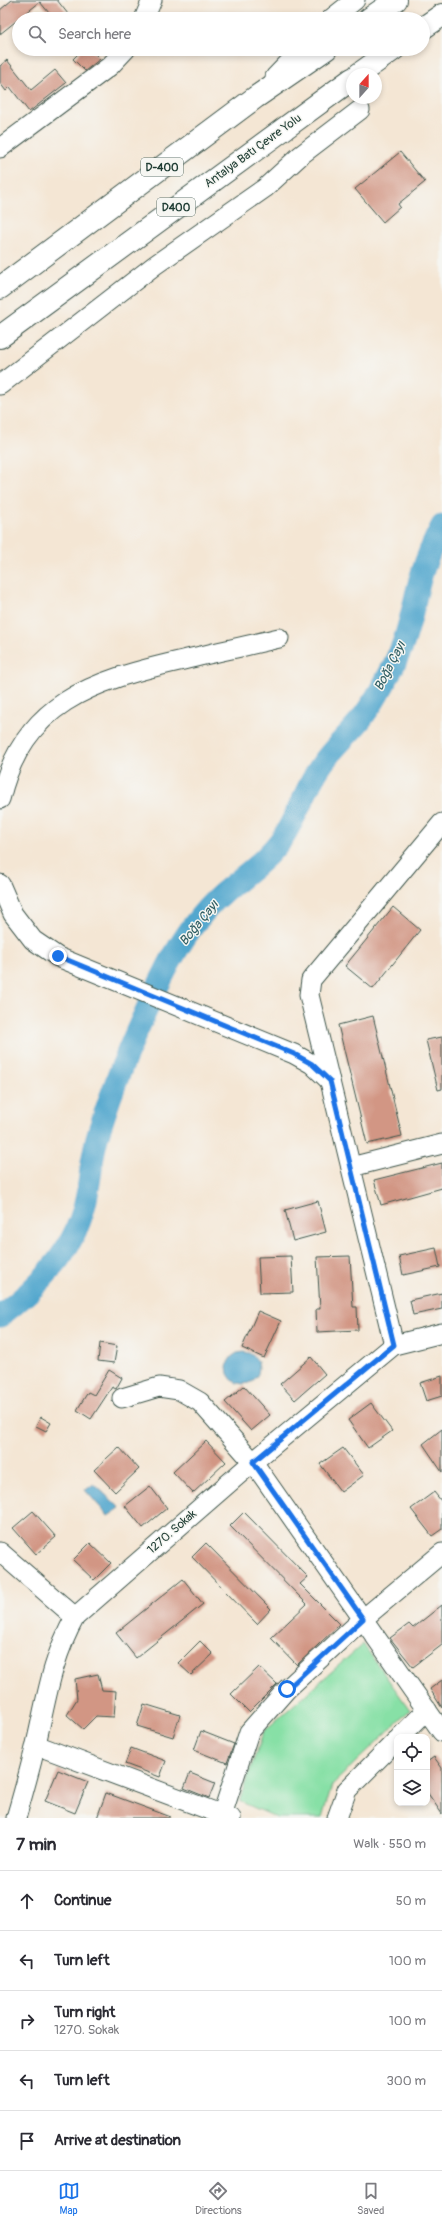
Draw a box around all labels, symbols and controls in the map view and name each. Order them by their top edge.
search box [12,12,430,56]
icon: search [26,23,48,45]
text: Search here [58,25,131,44]
north arrow [346,68,382,104]
street label: Antalya Batı Çevre Yolu [202,111,304,191]
road number: D-400 [141,158,183,176]
road number: D400 [157,198,195,216]
water label: Boğa Çayı [371,637,410,693]
water label: Boğa Çayı [176,896,223,949]
route end [49,947,67,965]
street label: 1270. Sokak [144,1507,200,1557]
route start [278,1680,296,1698]
map controls [394,1734,430,1806]
button: locate [394,1734,430,1770]
button: layers [394,1770,430,1806]
text: 7 min [16,1834,56,1855]
text: Walk · 550 m [353,1836,426,1852]
icon: ahead [16,1890,38,1912]
text: Continue [54,1891,112,1910]
text: 50 m [396,1893,426,1909]
icon: left [16,1950,38,1972]
text: Turn left [54,1951,110,1970]
text: 100 m [389,1953,426,1969]
text: Turn right [54,2003,115,2022]
icon: right [16,2010,38,2032]
text: 100 m [389,2013,426,2029]
text: 1270. Sokak [54,2022,119,2038]
icon: left [16,2070,38,2092]
text: Turn left [54,2071,110,2090]
text: 300 m [387,2073,426,2089]
icon: arrive [16,2130,38,2152]
text: Arrive at destination [54,2131,181,2150]
tab: Map [58,2180,80,2217]
tab: Directions [195,2180,242,2217]
tab: Saved [357,2180,384,2217]

